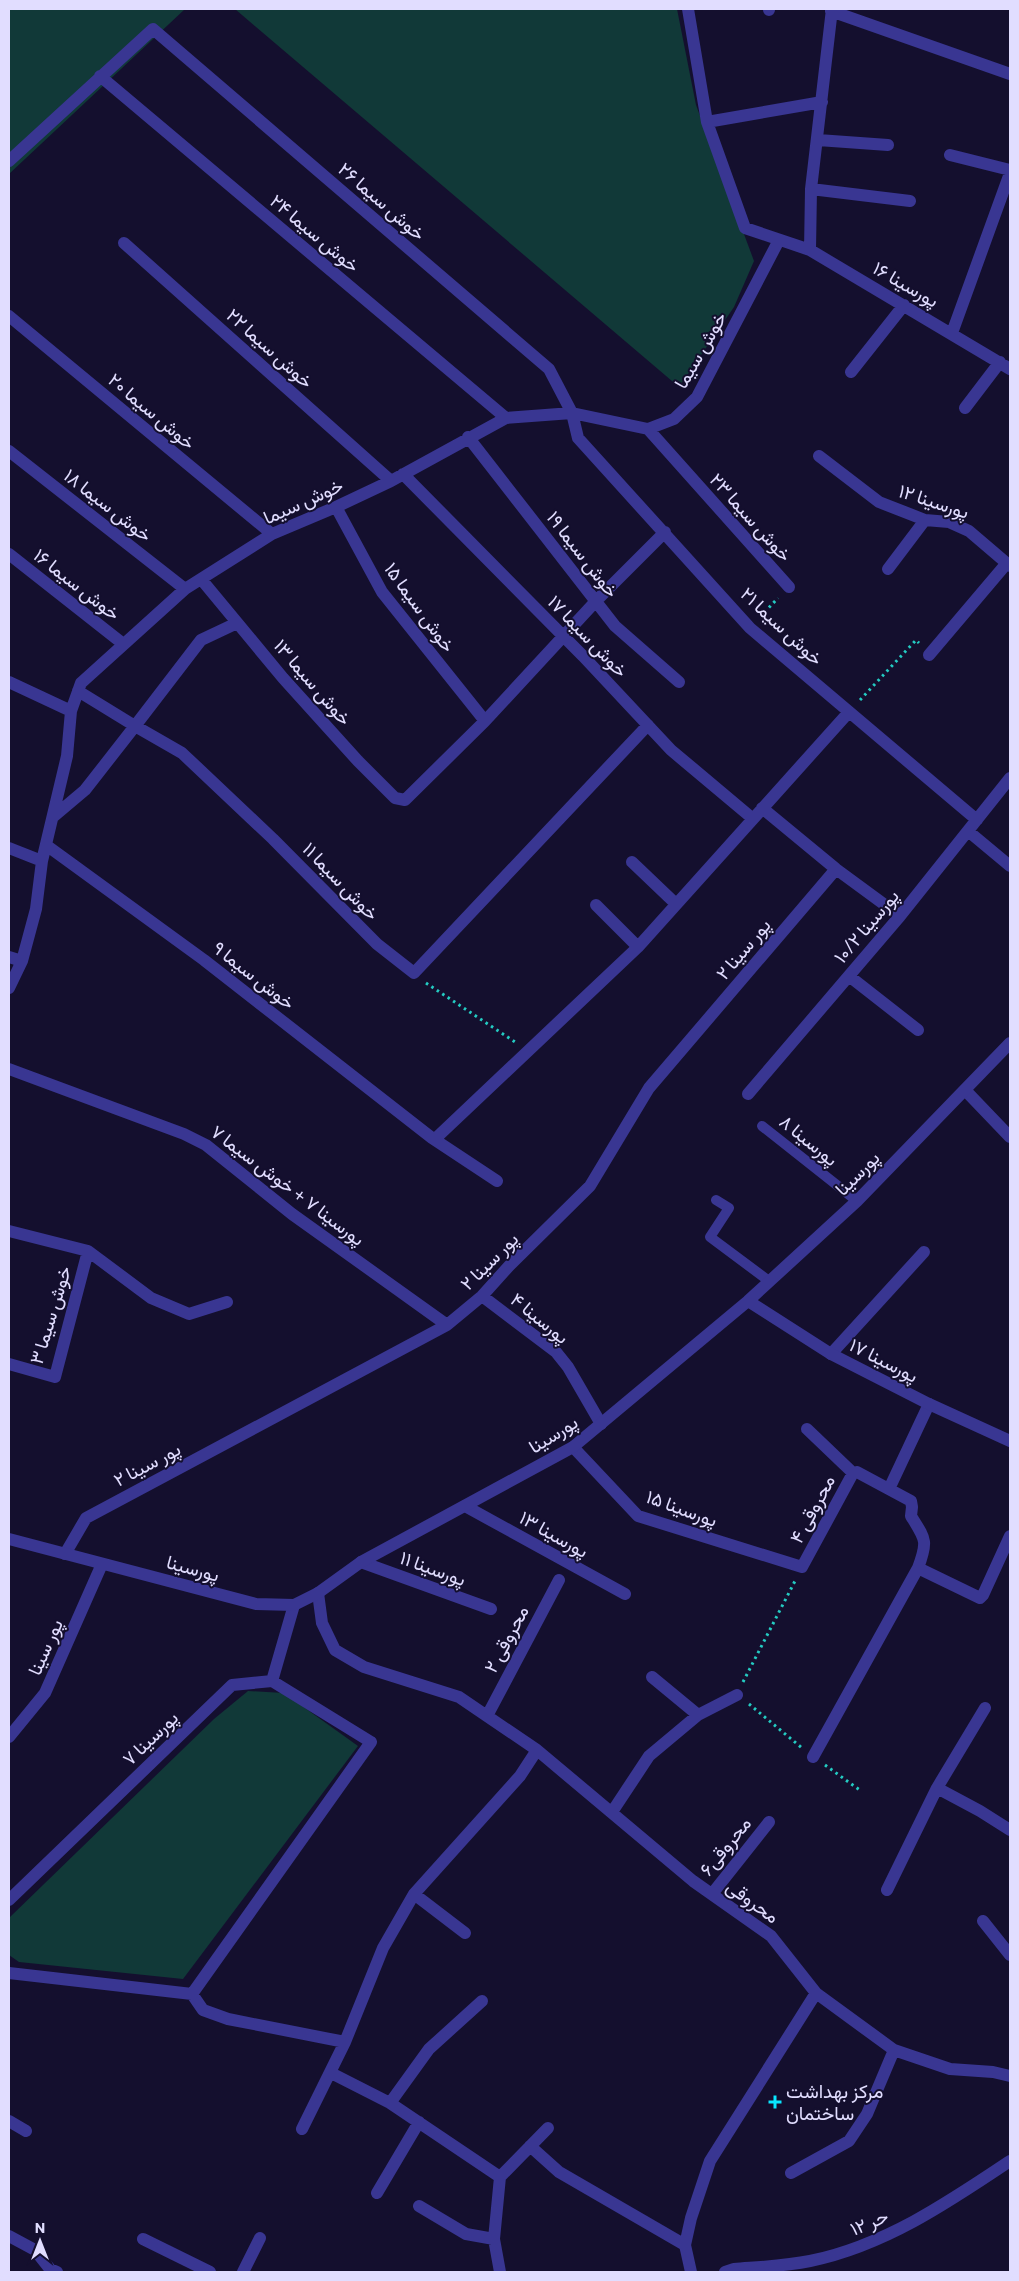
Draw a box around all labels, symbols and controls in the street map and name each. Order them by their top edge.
street label: خوش سیما ۲۶ [333,157,431,245]
street label: خوش سیما ۲۴ [265,189,365,277]
street label: پورسینا ۱۶ [868,256,943,314]
street label: خوش سیما ۲۲ [222,303,318,393]
street label: خوش سیما [668,307,732,393]
street label: خوش سیما ۲۰ [103,368,201,454]
street label: خوش سیما ۱۸ [59,463,157,547]
street label: خوش سیما ۲۳ [705,468,797,566]
street label: خوش سیما [259,473,347,529]
street label: پورسینا ۱۲ [895,478,972,526]
street label: خوش سیما ۱۹ [542,506,624,602]
street label: خوش سیما ۱۶ [29,543,125,625]
street label: خوش سیما ۱۵ [379,557,461,657]
street label: خوش سیما ۲۱ [736,582,828,670]
street label: خوش سیما ۱۷ [543,590,633,682]
street label: خوش سیما ۱۳ [269,634,357,730]
street label: خوش سیما ۱۱ [298,837,384,925]
street label: پورسینا ۱۰/۲ [828,884,905,969]
street label: پور سینا ۲ [711,914,777,986]
street label: خوش سیما ۹ [208,935,300,1015]
street label: پورسینا ۸ [774,1109,843,1172]
street label: پورسینا ۷ + خوش سیما ۷ [205,1119,370,1252]
street label: پورسینا [830,1146,886,1202]
street label: پور سینا ۲ [455,1227,525,1296]
street label: خوش سیما ۳ [24,1263,76,1367]
street label: پورسینا ۴ [505,1287,574,1350]
street label: پورسینا ۱۷ [845,1333,922,1389]
street label: پورسینا [524,1410,583,1460]
street label: پور سینا ۲ [109,1436,186,1493]
street label: محروقی ۴ [784,1471,840,1547]
street label: پورسینا ۱۵ [642,1484,721,1534]
street label: پورسینا ۱۳ [514,1505,593,1565]
street label: پورسینا ۱۱ [396,1545,469,1593]
street label: پورسینا [163,1549,222,1588]
street label: محروقی ۲ [478,1601,534,1677]
street label: پور سینا [22,1615,70,1680]
street label: پورسینا ۷ [117,1706,184,1772]
street label: محروقی۶ [694,1812,756,1880]
street label: محروقی [722,1874,784,1928]
place label: مرکز بهداشت ساختمان [786,2079,883,2124]
marker: مرکز بهداشت ساختمان [768,2095,782,2109]
street label: حر ۱۲ [846,2203,892,2241]
north arrow [15,2216,65,2266]
text: N [35,2219,45,2236]

